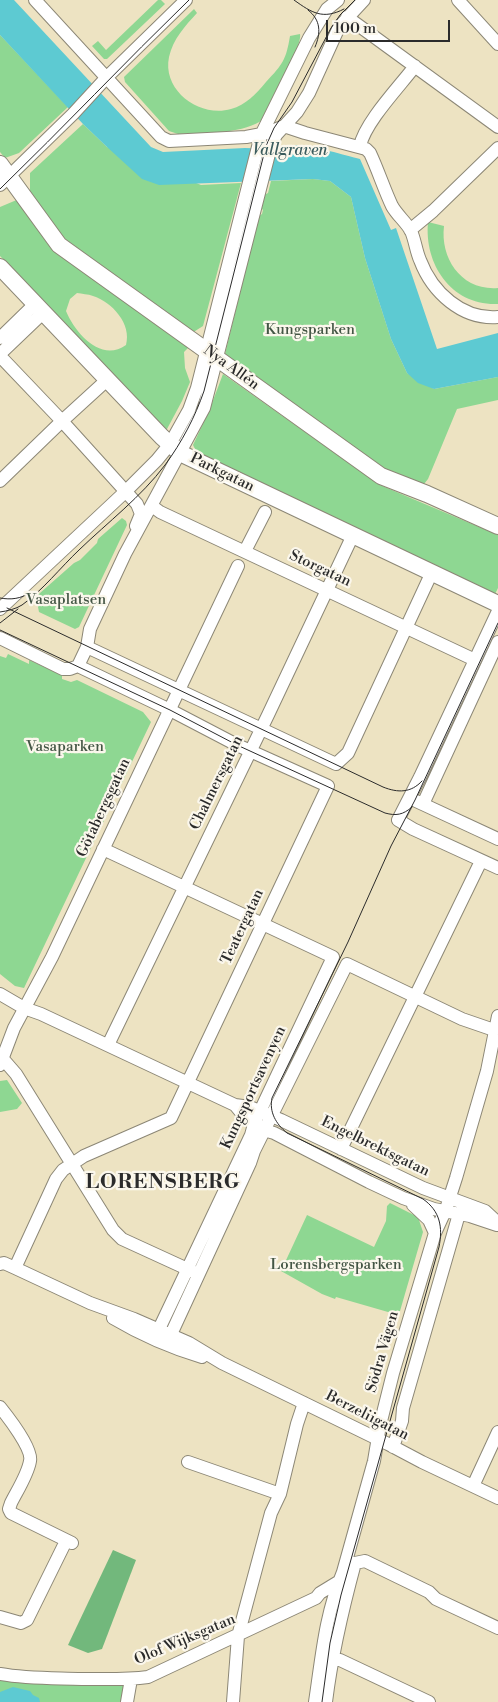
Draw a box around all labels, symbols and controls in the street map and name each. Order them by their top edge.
scale bar [328,10,452,42]
text: 100 m [334,19,376,38]
water label: Vallgraven [252,141,328,161]
park label: Kungsparken [265,321,355,339]
street label: Nya Allén [200,342,262,394]
street label: Parkgatan [187,450,257,496]
street label: Storgatan [286,547,354,591]
park label: Vasaplatsen [26,591,106,609]
street label: Chalmersgatan [186,733,248,833]
park label: Vasaparken [26,738,104,756]
street label: Götabergsgatan [73,756,135,860]
street label: Teatergatan [218,887,268,967]
street label: Kungsportsavenyen [218,1024,290,1152]
street label: Engelbrektsgatan [318,1113,432,1181]
district label: LORENSBERG [84,1171,242,1195]
park label: Lorensbergsparken [270,1256,402,1274]
street label: Södra Vägen [363,1309,403,1395]
street label: Berzeliigatan [322,1387,412,1445]
street label: Olof Wijksgatan [132,1611,238,1669]

